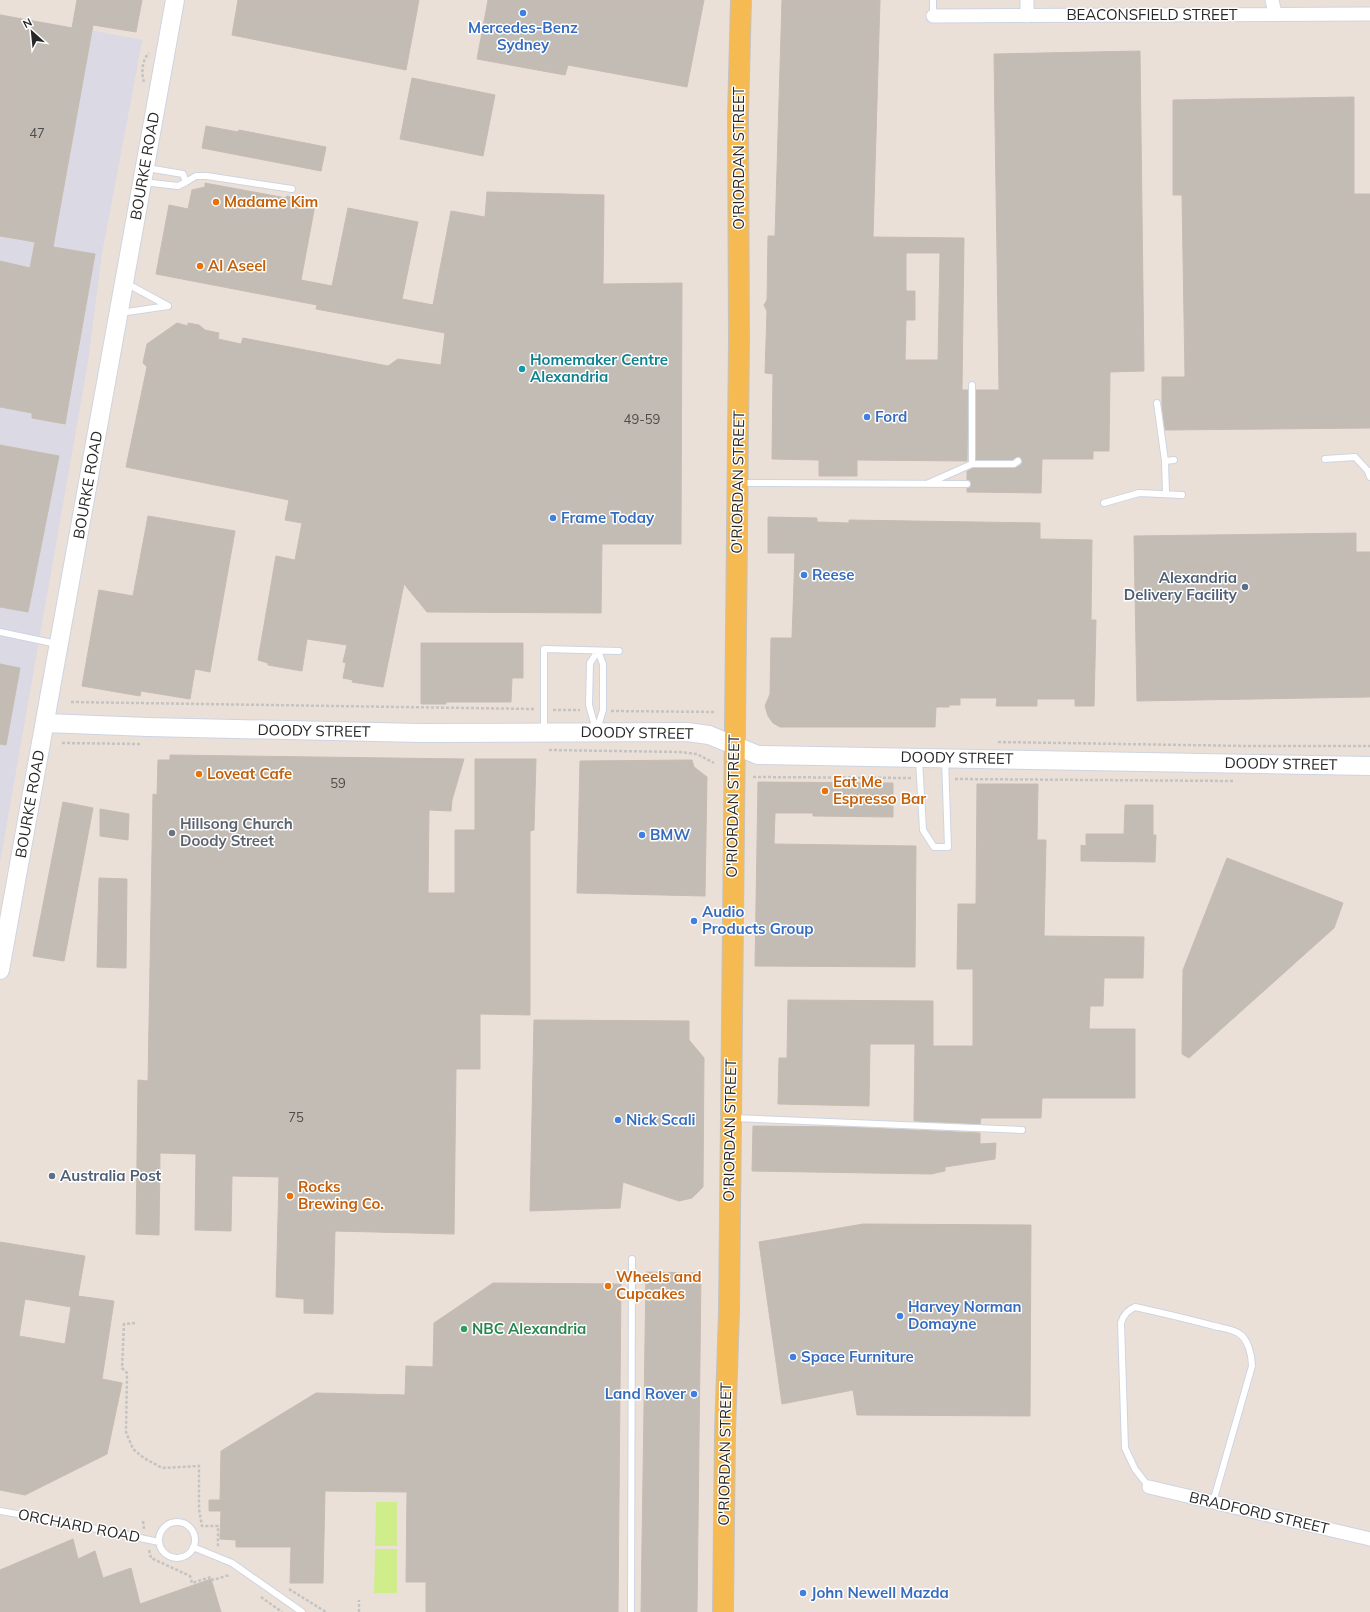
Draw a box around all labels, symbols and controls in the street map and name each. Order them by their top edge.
street label: BEACONSFIELD STREET [1066,5,1238,24]
marker: Mercedes-Benz Sydney [518,8,528,18]
north arrow [12,12,52,52]
text: N [21,15,34,31]
place label: Mercedes-Benz Sydney [468,18,578,54]
street label: O'RIORDAN STREET [729,86,748,230]
street label: BOURKE ROAD [126,110,163,221]
house number: 47 [29,125,45,141]
place label: Madame Kim [224,192,318,211]
marker: Madame Kim [211,197,221,207]
place label: Al Aseel [208,256,266,275]
marker: Al Aseel [195,261,205,271]
place label: Homemaker Centre Alexandria [530,350,668,386]
marker: Homemaker Centre Alexandria [517,364,527,374]
place label: Ford [875,407,907,426]
street label: O'RIORDAN STREET [727,410,748,554]
house number: 49-59 [624,411,661,427]
marker: Ford [862,412,872,422]
street label: BOURKE ROAD [69,429,106,540]
place label: Frame Today [561,508,655,527]
marker: Frame Today [548,513,558,523]
place label: Reese [812,565,855,584]
place label: Alexandria Delivery Facility [1124,568,1238,604]
marker: Reese [799,570,809,580]
marker: Alexandria Delivery Facility [1240,582,1250,592]
street label: DOODY STREET [257,720,371,741]
street label: DOODY STREET [580,722,694,743]
street label: O'RIORDAN STREET [722,734,743,878]
street label: DOODY STREET [900,747,1014,768]
street label: BOURKE ROAD [11,748,48,859]
street label: DOODY STREET [1224,753,1338,774]
place label: Loveat Cafe [207,764,292,783]
marker: Loveat Cafe [194,769,204,779]
place label: Eat Me Espresso Bar [833,772,926,808]
house number: 59 [330,775,346,791]
marker: Eat Me Espresso Bar [820,786,830,796]
place label: Hillsong Church Doody Street [180,814,293,850]
place label: BMW [650,825,690,844]
marker: Hillsong Church Doody Street [167,828,177,838]
marker: BMW [637,830,647,840]
place label: Audio Products Group [702,902,814,938]
marker: Audio Products Group [689,916,699,926]
street label: O'RIORDAN STREET [719,1058,740,1202]
house number: 75 [288,1109,304,1125]
place label: Nick Scali [626,1110,696,1129]
marker: Nick Scali [613,1115,623,1125]
place label: Australia Post [60,1166,162,1185]
marker: Australia Post [47,1171,57,1181]
place label: Rocks Brewing Co. [298,1177,384,1213]
marker: Rocks Brewing Co. [285,1191,295,1201]
place label: Wheels and Cupcakes [616,1267,702,1303]
marker: Wheels and Cupcakes [603,1281,613,1291]
place label: Harvey Norman Domayne [908,1297,1022,1333]
marker: Harvey Norman Domayne [895,1311,905,1321]
place label: NBC Alexandria [472,1319,586,1338]
marker: NBC Alexandria [459,1324,469,1334]
place label: Space Furniture [801,1347,914,1366]
marker: Space Furniture [788,1352,798,1362]
street label: O'RIORDAN STREET [714,1382,735,1526]
place label: Land Rover [605,1384,686,1403]
marker: Land Rover [689,1389,699,1399]
street label: BRADFORD STREET [1187,1487,1331,1538]
street label: ORCHARD ROAD [16,1504,142,1547]
place label: John Newell Mazda [811,1583,949,1602]
marker: John Newell Mazda [798,1588,808,1598]

